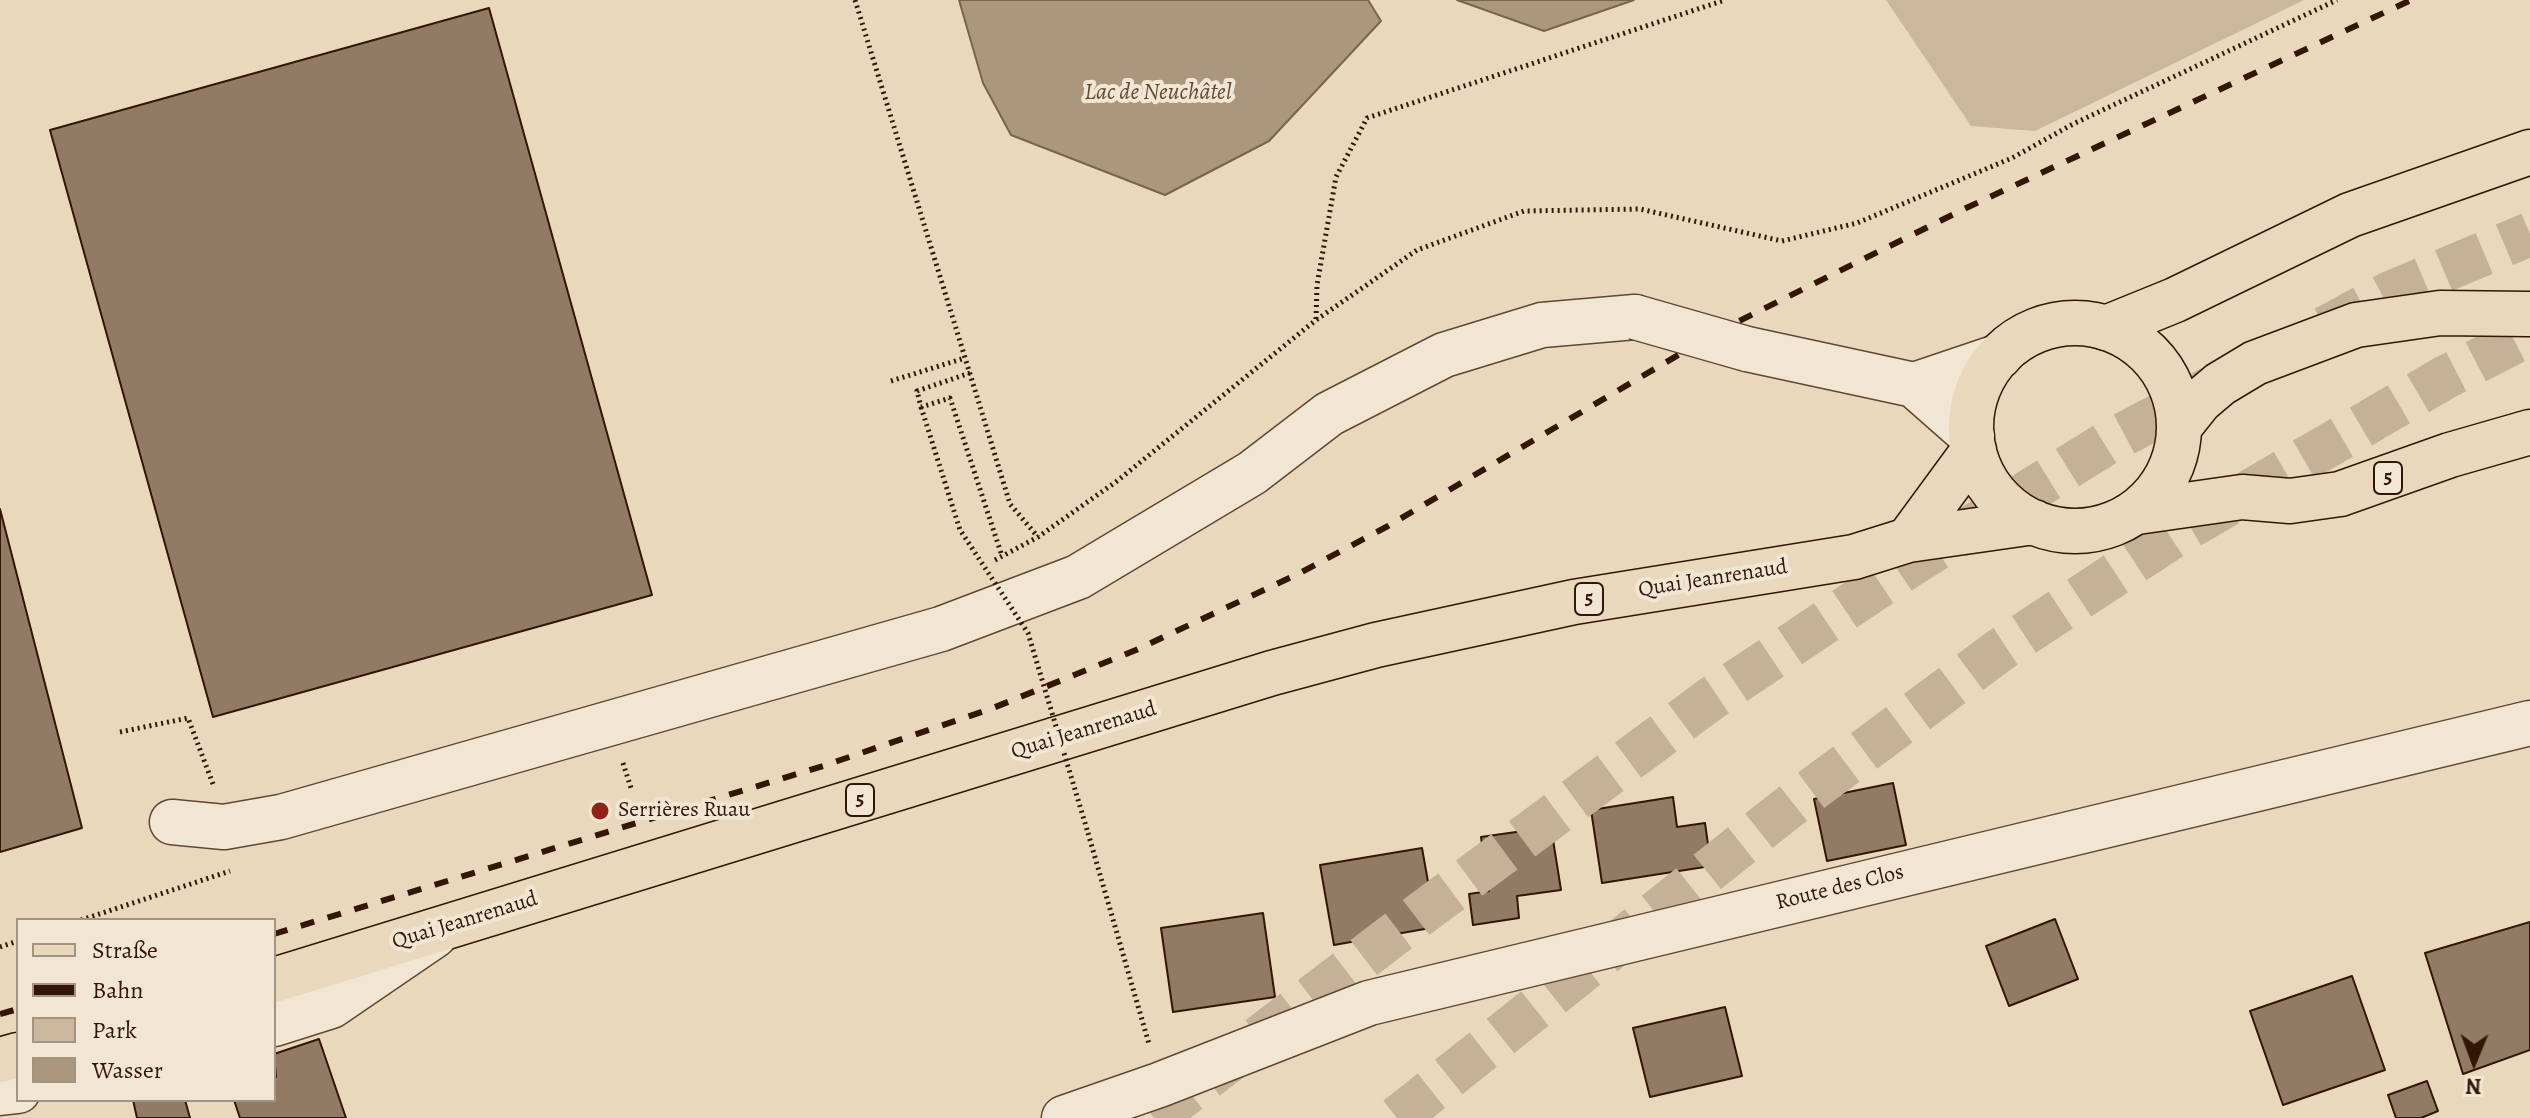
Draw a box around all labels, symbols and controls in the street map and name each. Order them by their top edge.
water label: Lac de Neuchâtel [1084,79,1232,107]
road number: 5 [2374,462,2402,494]
street label: Quai Jeanrenaud [1637,554,1789,604]
road number: 5 [1575,583,1603,615]
street label: Quai Jeanrenaud [1008,696,1160,766]
road number: 5 [846,784,874,816]
place label: Serrières Ruau [618,798,750,824]
marker: Serrières Ruau [589,800,611,822]
street label: Route des Clos [1773,859,1907,917]
street label: Quai Jeanrenaud [389,886,541,956]
legend [16,918,276,1102]
text: Straße [92,934,158,966]
text: Bahn [92,974,143,1006]
text: Park [92,1014,137,1046]
north arrow [2434,1022,2514,1102]
text: Wasser [92,1054,163,1086]
text: N [2465,1071,2482,1101]

